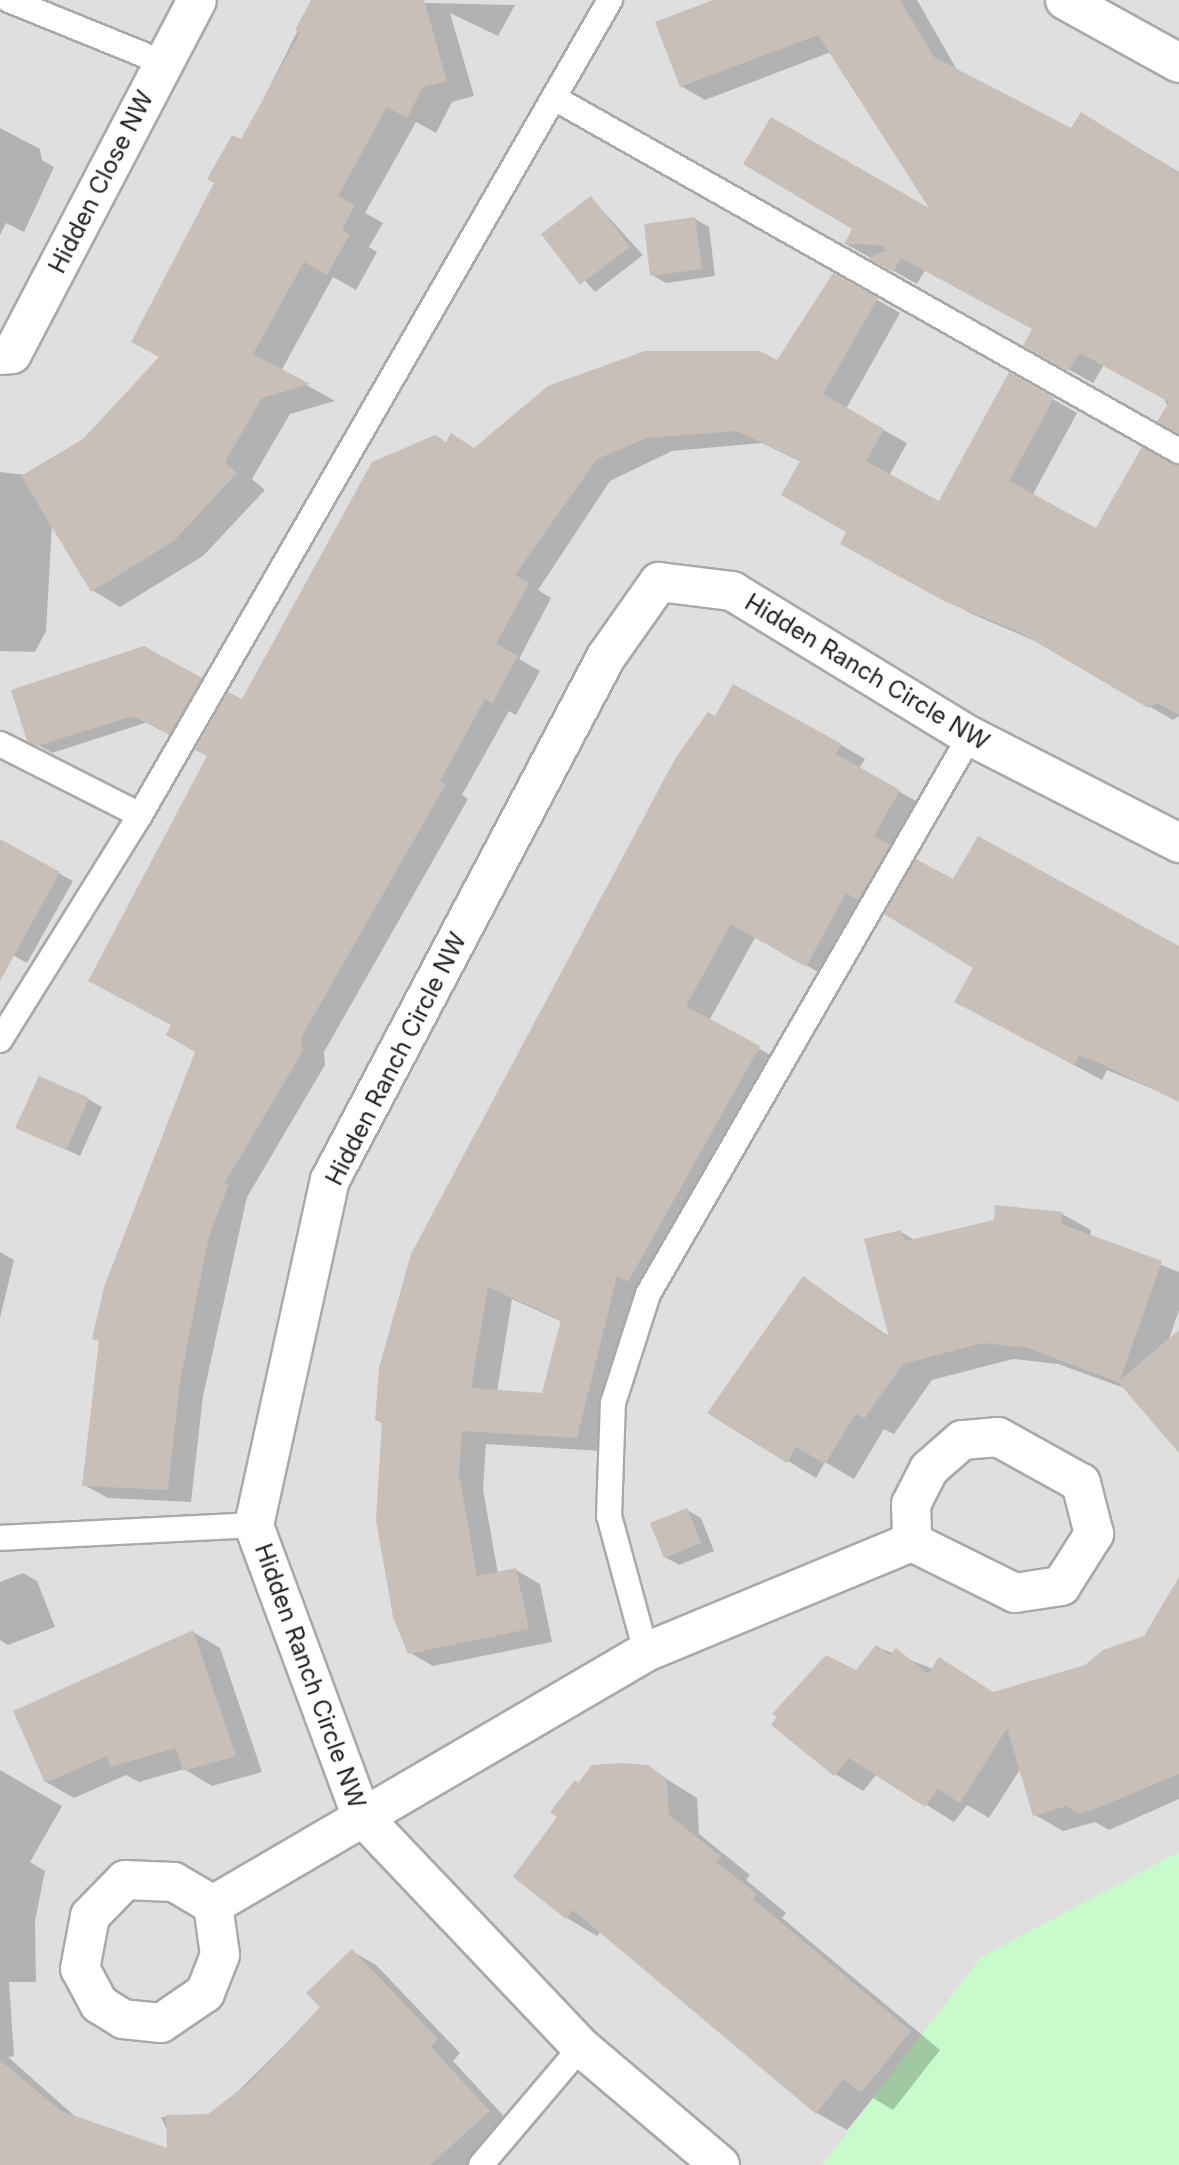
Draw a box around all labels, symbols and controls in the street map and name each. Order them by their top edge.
street label: Hidden Close NW [43,86,159,278]
street label: Hidden Ranch Circle NW [740,588,994,756]
street label: Hidden Ranch Circle NW [320,928,472,1190]
street label: Hidden Ranch Circle NW [249,1540,371,1812]

